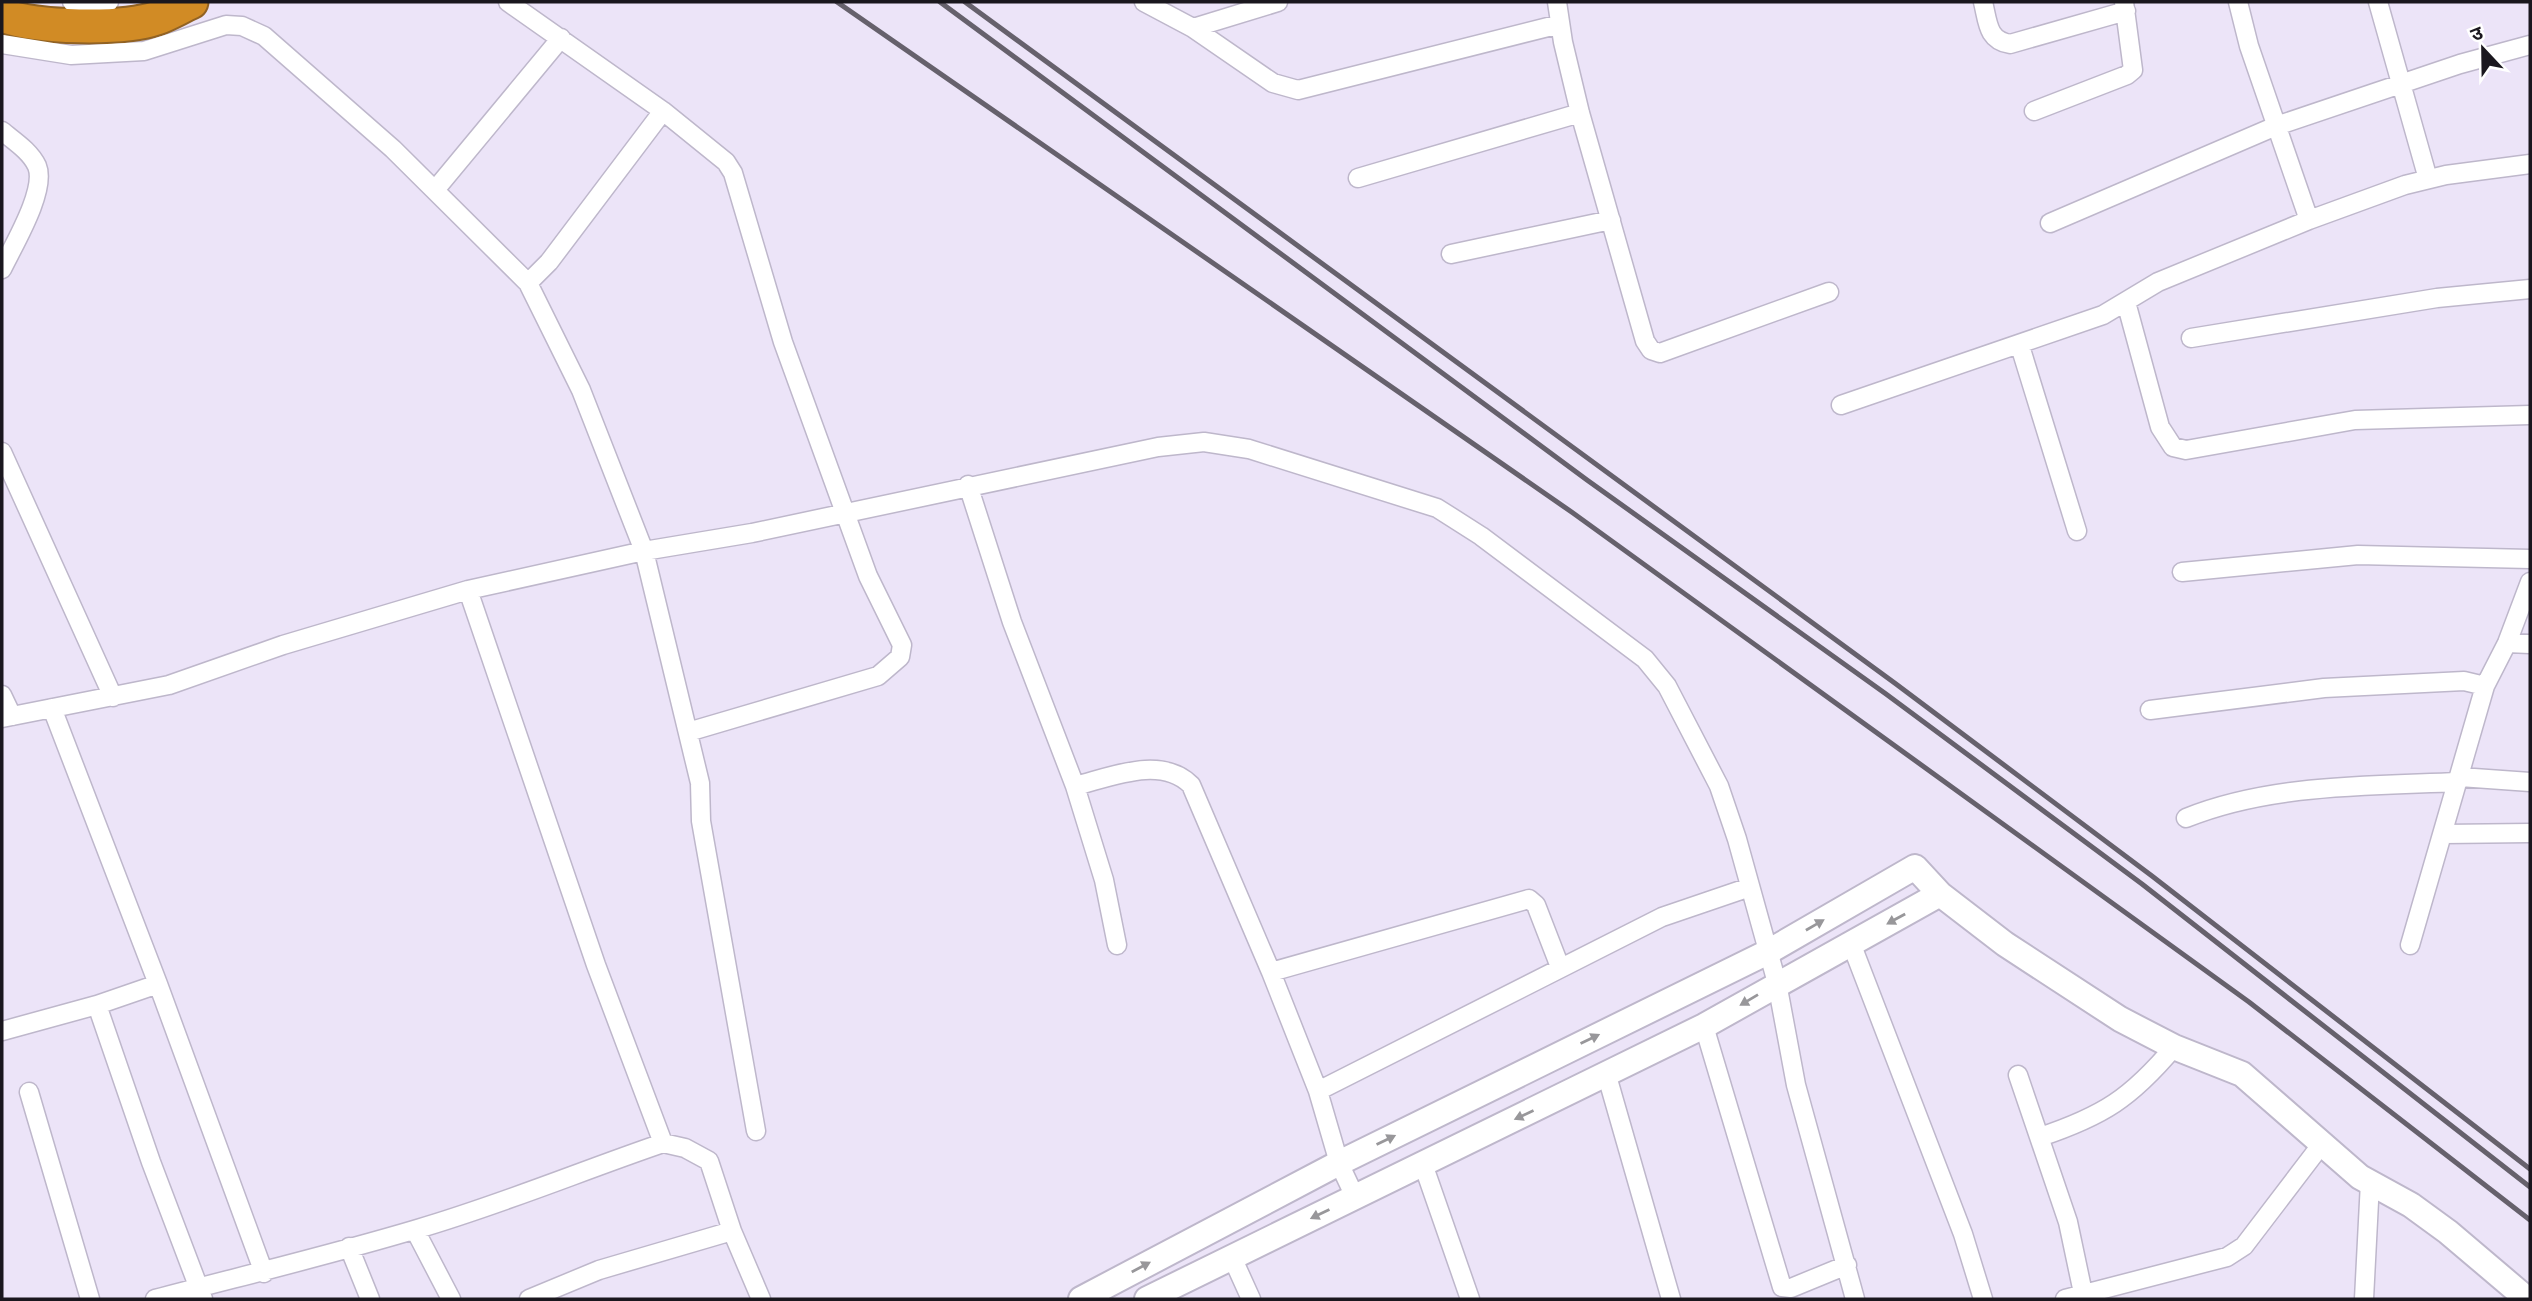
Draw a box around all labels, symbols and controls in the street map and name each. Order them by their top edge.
north arrow [2448,14,2518,84]
text: उ [2467,21,2487,46]
one-way arrow [1886,913,1906,925]
one-way arrow [1805,919,1824,931]
one-way arrow [1739,994,1758,1006]
one-way arrow [1580,1034,1600,1045]
one-way arrow [1514,1109,1534,1120]
one-way arrow [1376,1134,1396,1146]
one-way arrow [1310,1208,1330,1219]
one-way arrow [1131,1262,1151,1273]

